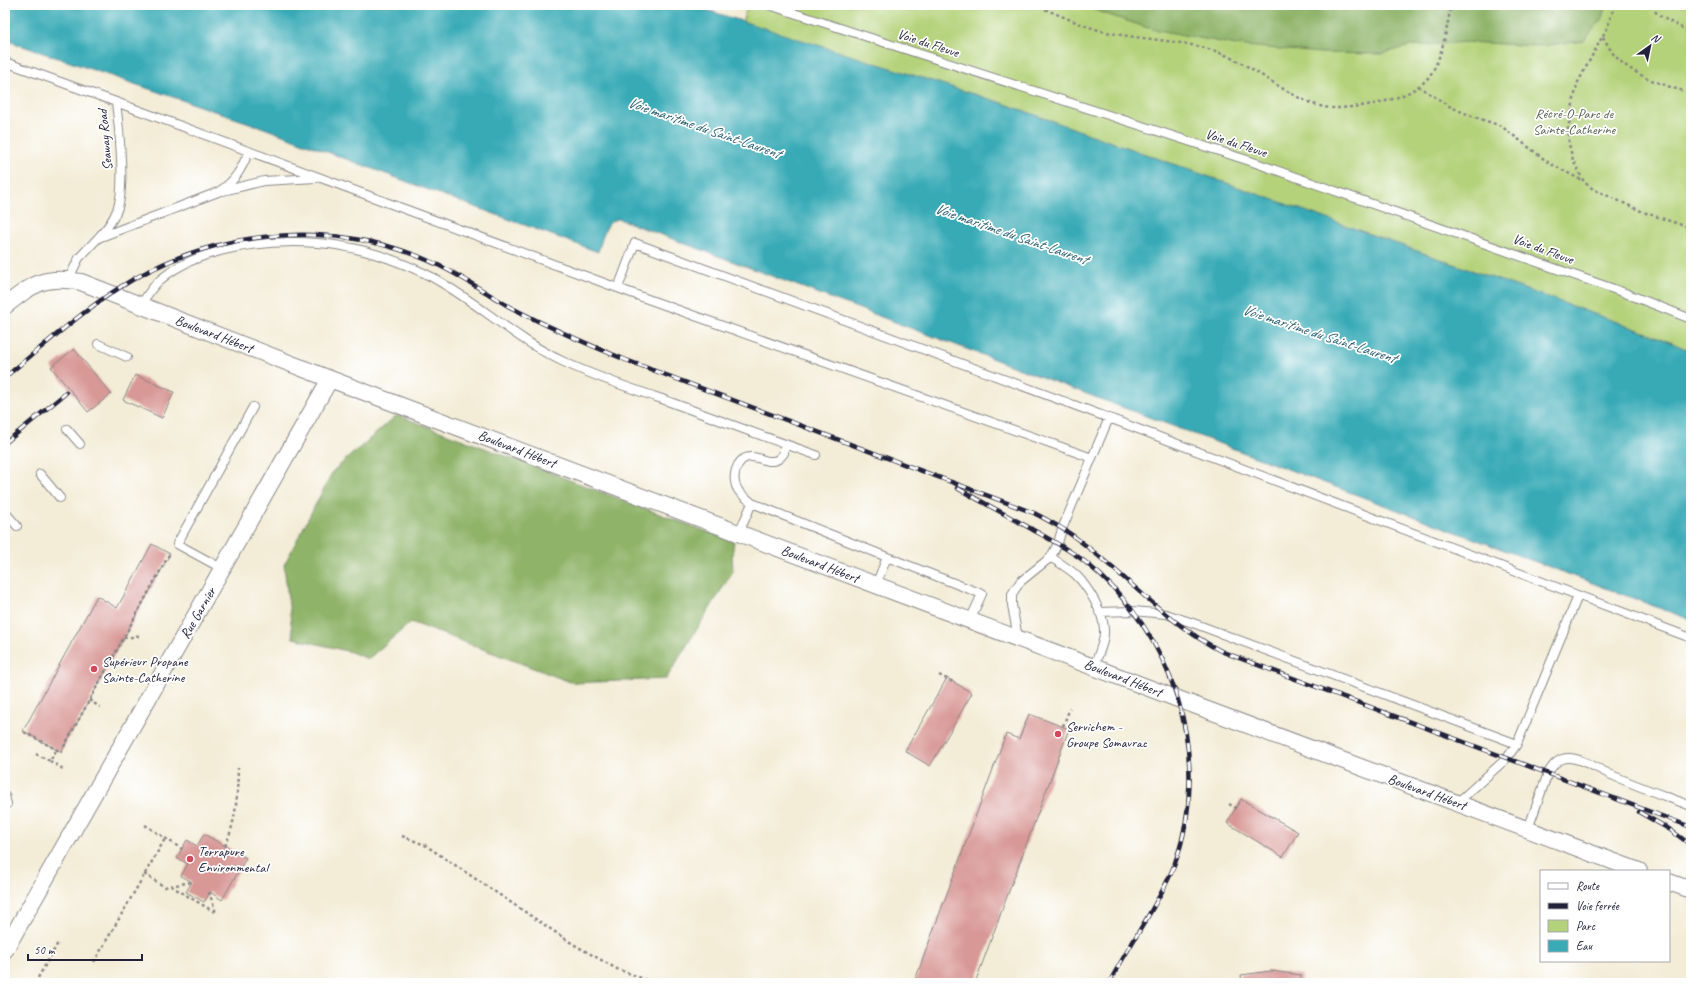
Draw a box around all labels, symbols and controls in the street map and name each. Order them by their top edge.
street label: Voie du Fleuve [895,25,962,61]
north arrow [1630,26,1670,66]
text: N [1649,30,1664,47]
water label: Voie maritime du Saint-Laurent [625,93,786,164]
park label: Récré-O-Parc de Sainte-Catherine [1533,105,1617,138]
street label: Seaway Road [94,106,116,171]
street label: Voie du Fleuve [1203,125,1270,161]
water label: Voie maritime du Saint-Laurent [932,199,1093,270]
street label: Voie du Fleuve [1510,230,1577,268]
water label: Voie maritime du Saint-Laurent [1240,300,1402,369]
street label: Boulevard Hébert [173,311,257,357]
street label: Boulevard Hébert [476,426,560,472]
street label: Boulevard Hébert [779,541,863,587]
street label: Rue Garnier [177,583,220,642]
place label: Supérieur Propane Sainte-Catherine [102,653,189,686]
street label: Boulevard Hébert [1082,655,1166,701]
marker: Supérieur Propane Sainte-Catherine [89,664,99,674]
place label: Servichem - Groupe Somavrac [1066,718,1148,751]
marker: Servichem - Groupe Somavrac [1053,729,1063,739]
street label: Boulevard Hébert [1386,770,1471,815]
place label: Terrapure Environmental [198,843,270,876]
marker: Terrapure Environmental [185,854,195,864]
legend [1540,870,1670,962]
text: Route [1576,878,1600,894]
text: Voie ferrée [1576,898,1620,914]
text: Parc [1576,918,1596,934]
scale bar [28,936,142,962]
text: Eau [1576,938,1594,954]
text: 50 m [34,942,56,958]

